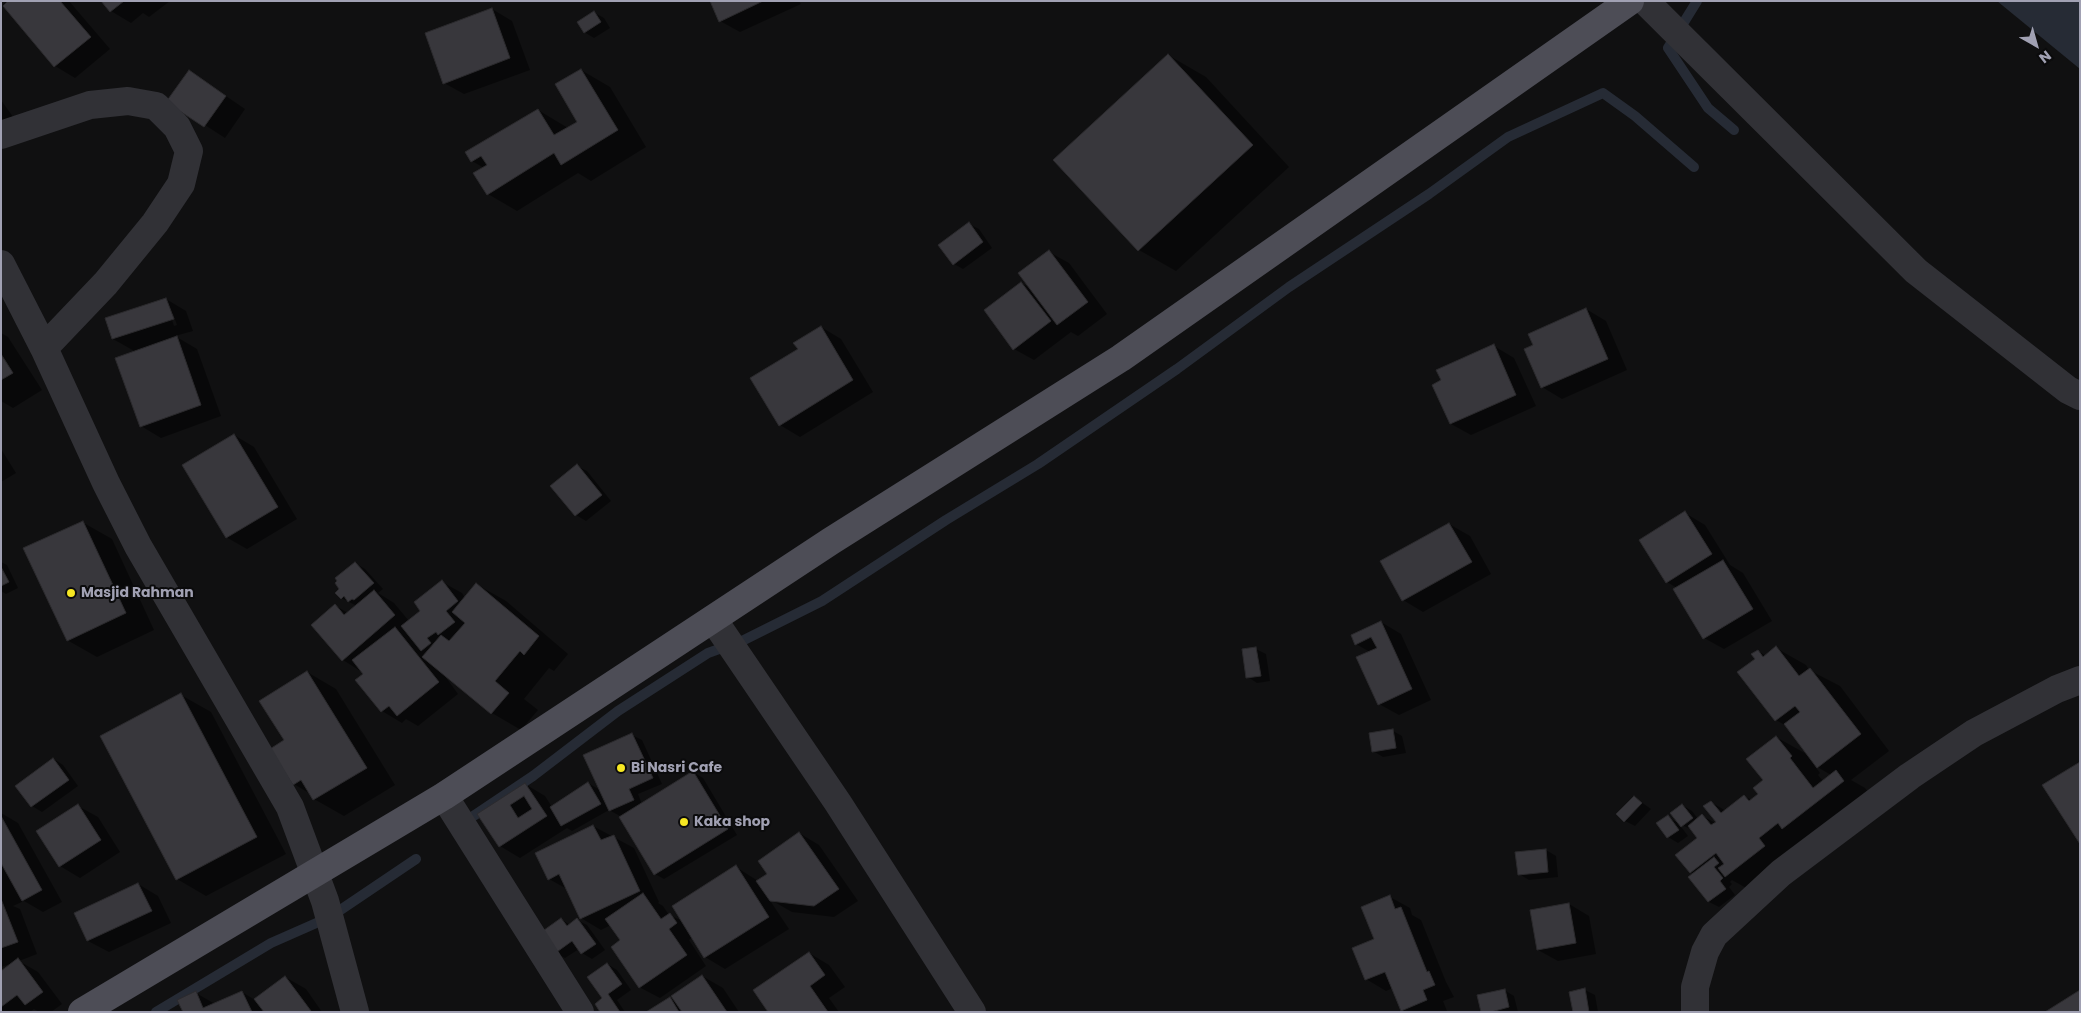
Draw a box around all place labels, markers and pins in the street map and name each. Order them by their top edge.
place label: Masjid Rahman [81,585,194,601]
marker: Masjid Rahman [65,587,77,599]
place label: Bi Nasri Cafe [631,760,722,776]
marker: Bi Nasri Cafe [615,762,627,774]
place label: Kaka shop [694,814,770,830]
marker: Kaka shop [678,816,690,828]

